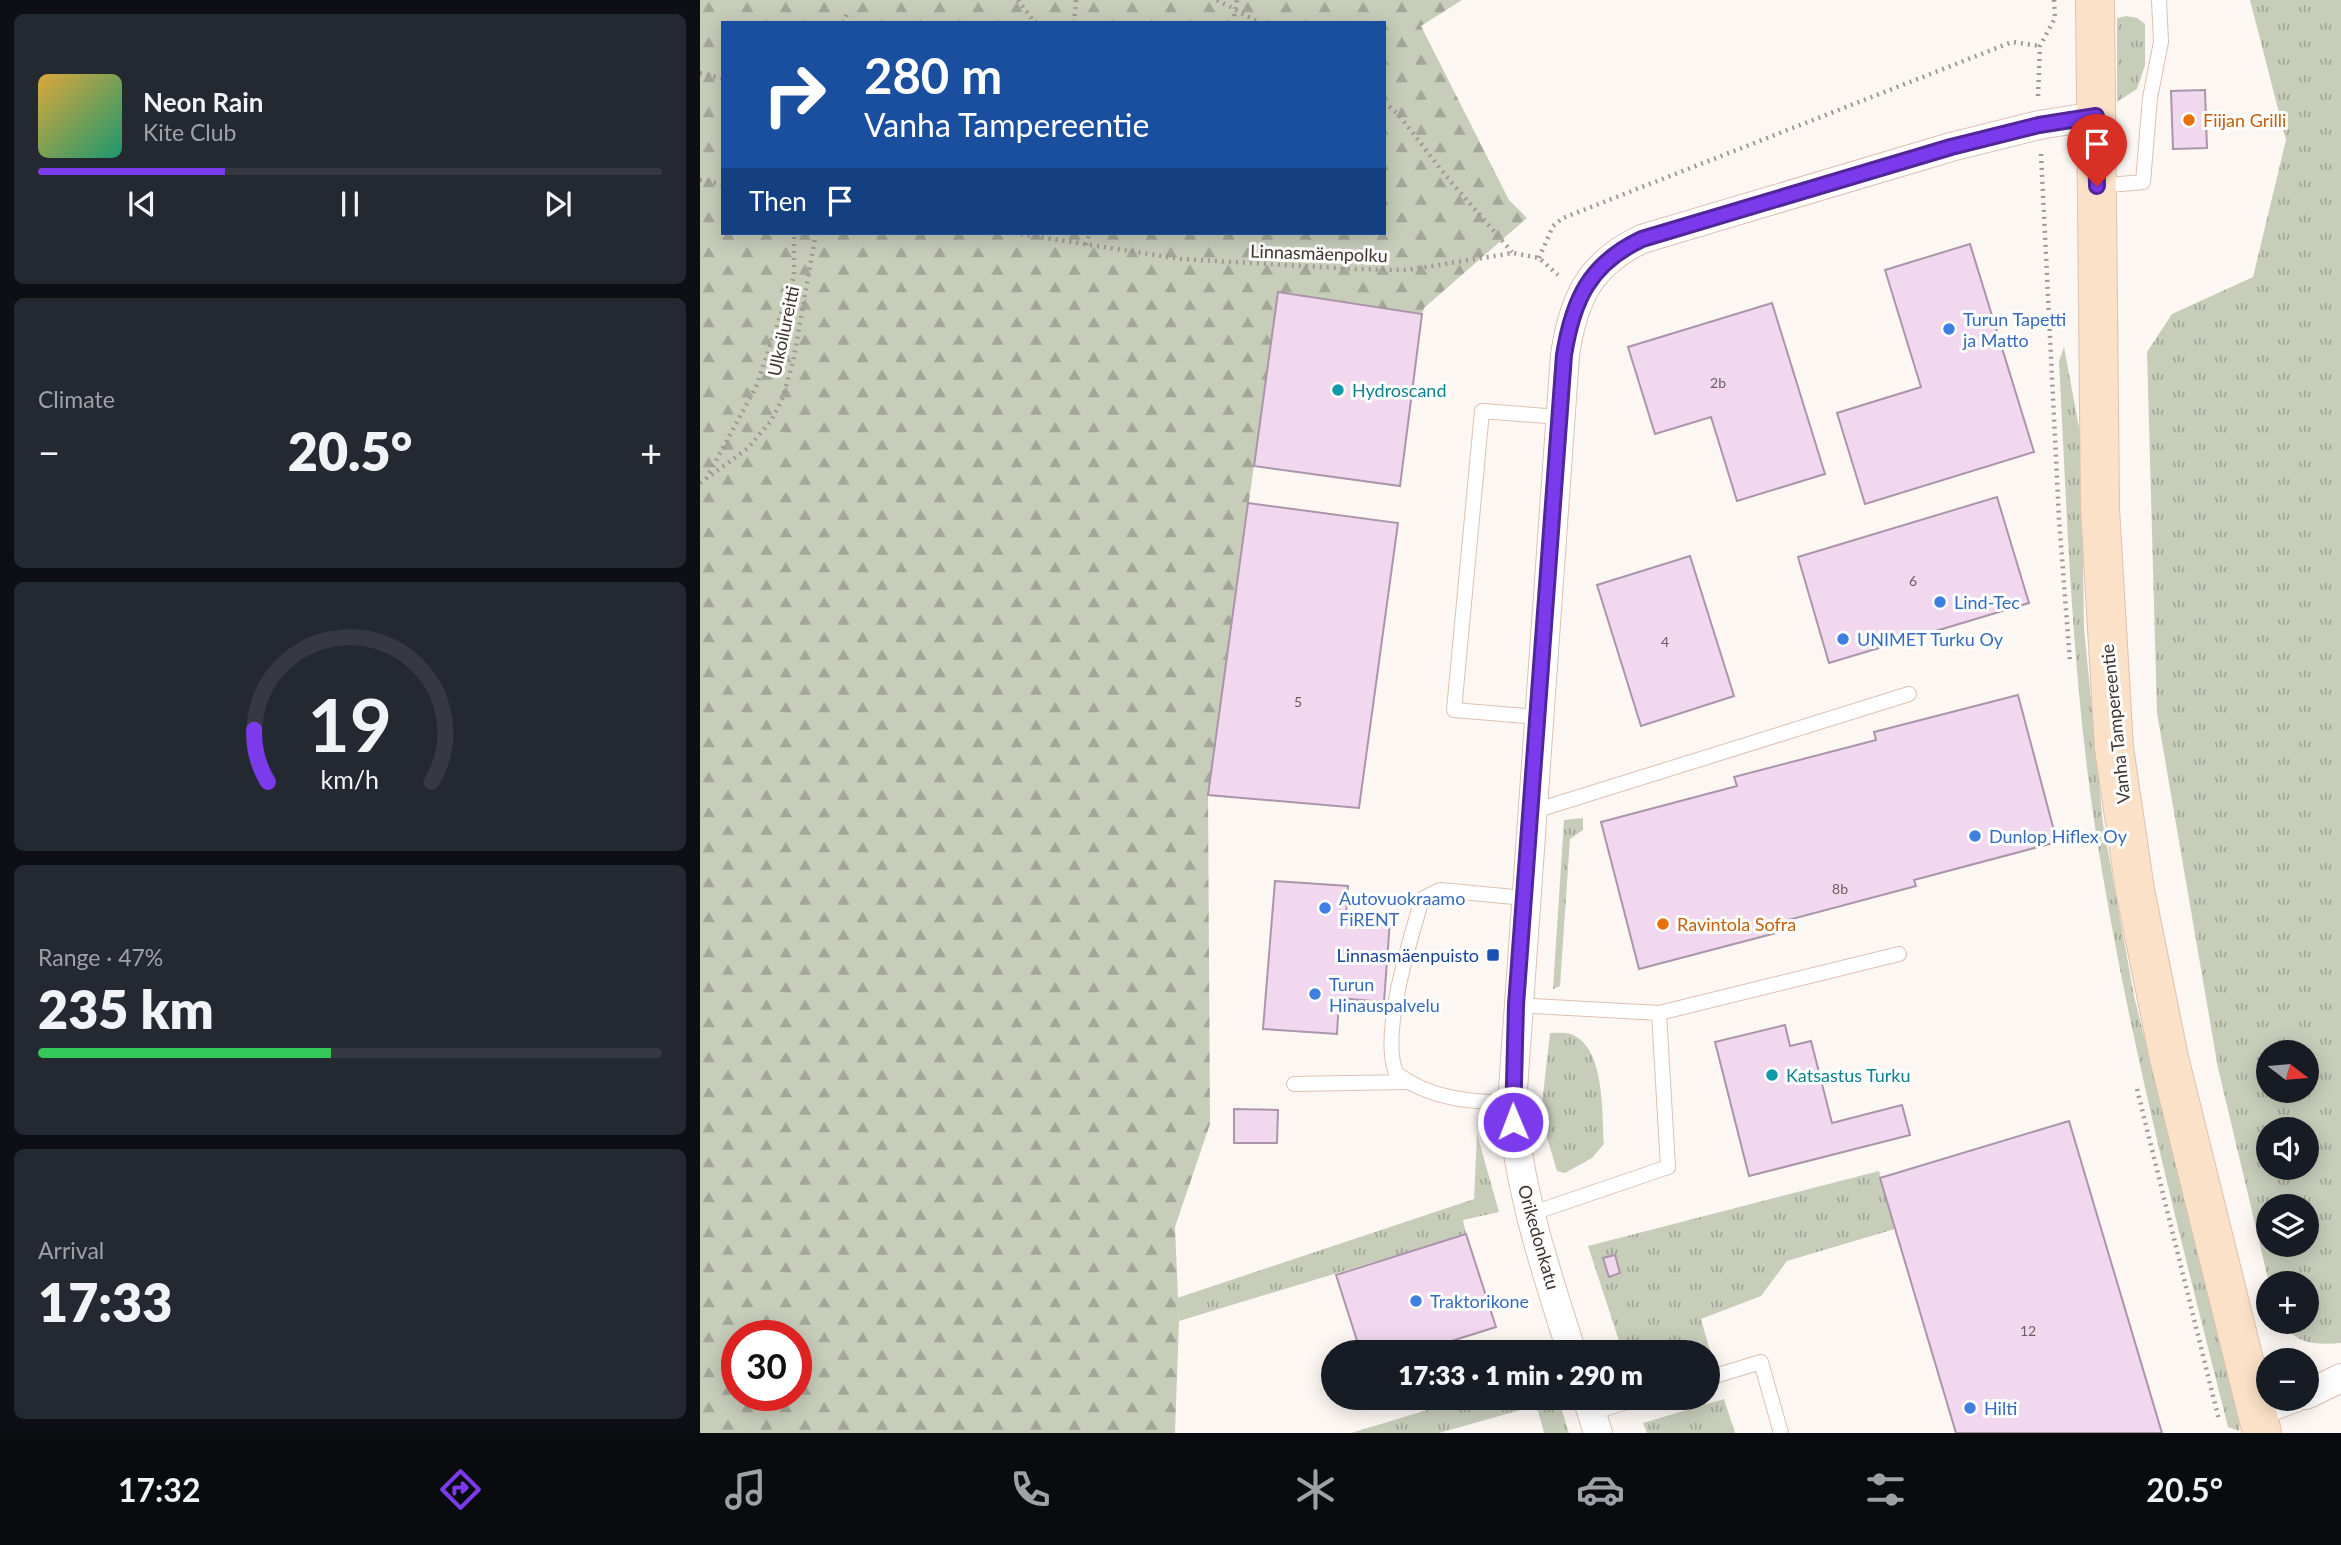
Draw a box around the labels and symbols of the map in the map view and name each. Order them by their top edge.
place label: Fiijan Grilli [2203,109,2286,131]
marker: Fiijan Grilli [2181,112,2197,128]
pin [2067,114,2127,186]
street label: Linnasmäenpolku [1250,240,1388,266]
street label: Ulkoilureitti [763,284,803,378]
place label: Turun Tapetti ja Matto [1962,308,2066,351]
marker: Turun Tapetti ja Matto [1941,321,1957,337]
house number: 2b [1710,374,1726,391]
place label: Hydroscand [1352,379,1447,401]
marker: Hydroscand [1330,382,1346,398]
house number: 6 [1909,572,1917,589]
place label: Lind-Tec [1954,591,2020,613]
marker: Lind-Tec [1932,594,1948,610]
place label: UNIMET Turku Oy [1857,628,2004,650]
marker: UNIMET Turku Oy [1835,631,1851,647]
house number: 4 [1661,633,1669,650]
street label: Vanha Tampereentie [2096,643,2134,805]
house number: 5 [1294,693,1302,710]
place label: Dunlop Hiflex Oy [1989,825,2128,847]
marker: Dunlop Hiflex Oy [1967,828,1983,844]
house number: 8b [1832,880,1848,897]
place label: Autovuokraamo FiRENT [1339,887,1465,930]
marker: Autovuokraamo FiRENT [1317,900,1333,916]
place label: Ravintola Sofra [1677,913,1796,935]
marker: Ravintola Sofra [1655,916,1671,932]
place label: Linnasmäenpuisto [1336,944,1479,966]
marker: Linnasmäenpuisto [1485,947,1501,963]
place label: Turun Hinauspalvelu [1329,973,1440,1016]
marker: Turun Hinauspalvelu [1307,986,1323,1002]
north arrow [2256,1040,2319,1102]
place label: Katsastus Turku [1786,1064,1911,1086]
marker: Katsastus Turku [1764,1067,1780,1083]
position arrow [1476,1085,1550,1159]
street label: Orikedonkatu [1514,1182,1564,1292]
place label: Traktorikone [1430,1290,1529,1312]
marker: Traktorikone [1408,1293,1424,1309]
speed limit sign: 30 [721,1320,812,1411]
house number: 12 [2020,1322,2036,1339]
place label: Hilti [1984,1397,2017,1419]
marker: Hilti [1962,1400,1978,1416]

